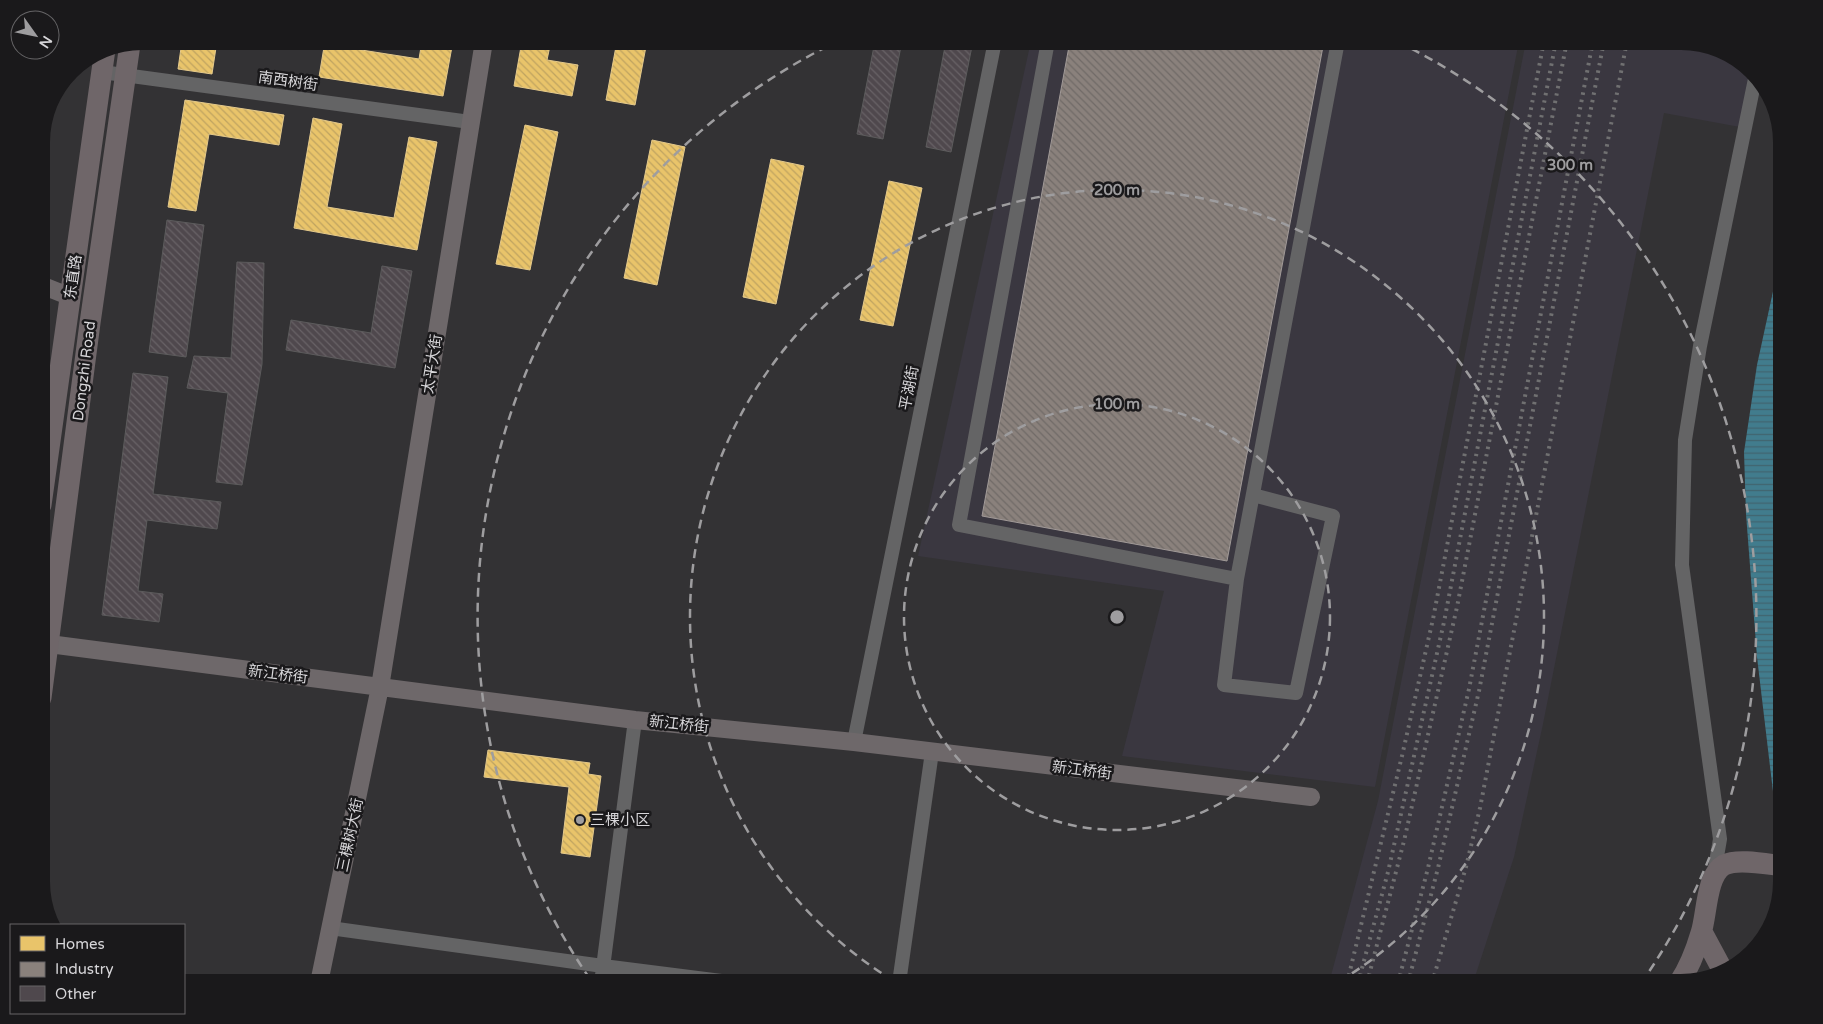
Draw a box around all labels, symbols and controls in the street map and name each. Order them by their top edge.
north arrow [10,10,60,60]
text: N [35,32,56,51]
street label: 南西树街 [257,68,319,94]
text: 300 m [1547,156,1593,174]
text: 200 m [1094,181,1140,199]
street label: 东直路 [61,253,85,301]
street label: Dongzhi Road [69,320,99,422]
street label: 太平大街 [418,333,446,395]
street label: 平湖街 [896,364,922,412]
text: 100 m [1094,395,1140,413]
centre of rings [1108,608,1126,626]
street label: 新江桥街 [247,661,309,687]
street label: 新江桥街 [648,712,710,736]
street label: 新江桥街 [1051,757,1113,783]
street label: 三棵树大街 [333,796,367,874]
place label: 三棵小区 [590,811,650,829]
marker: 三棵小区 [574,814,586,826]
legend [10,924,185,1014]
text: Homes [55,935,105,953]
text: Industry [55,960,114,978]
text: Other [55,985,97,1003]

